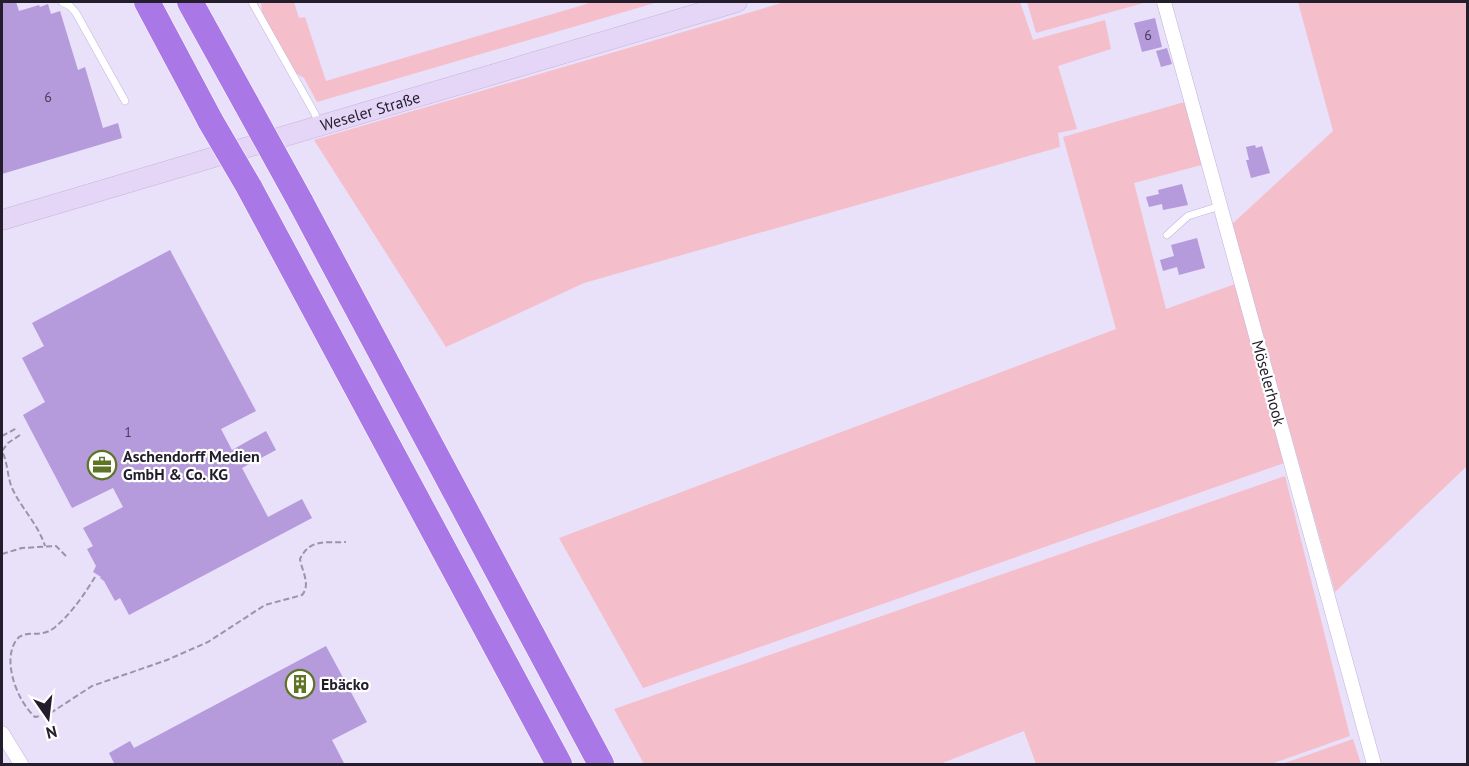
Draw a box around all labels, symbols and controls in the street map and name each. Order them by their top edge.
house number: 6 [1144,26,1152,44]
street label: Weseler Straße [318,87,422,135]
house number: 6 [44,88,52,106]
street label: Möselerhook [1248,338,1290,428]
house number: 1 [124,423,132,441]
place label: Aschendorff Medien GmbH & Co. KG [123,446,260,484]
office icon: Aschendorff Medien GmbH & Co. KG [86,449,118,481]
building icon: Ebäcko [284,668,316,700]
place label: Ebäcko [321,674,369,694]
north arrow [18,688,78,748]
text: N [44,722,59,744]

